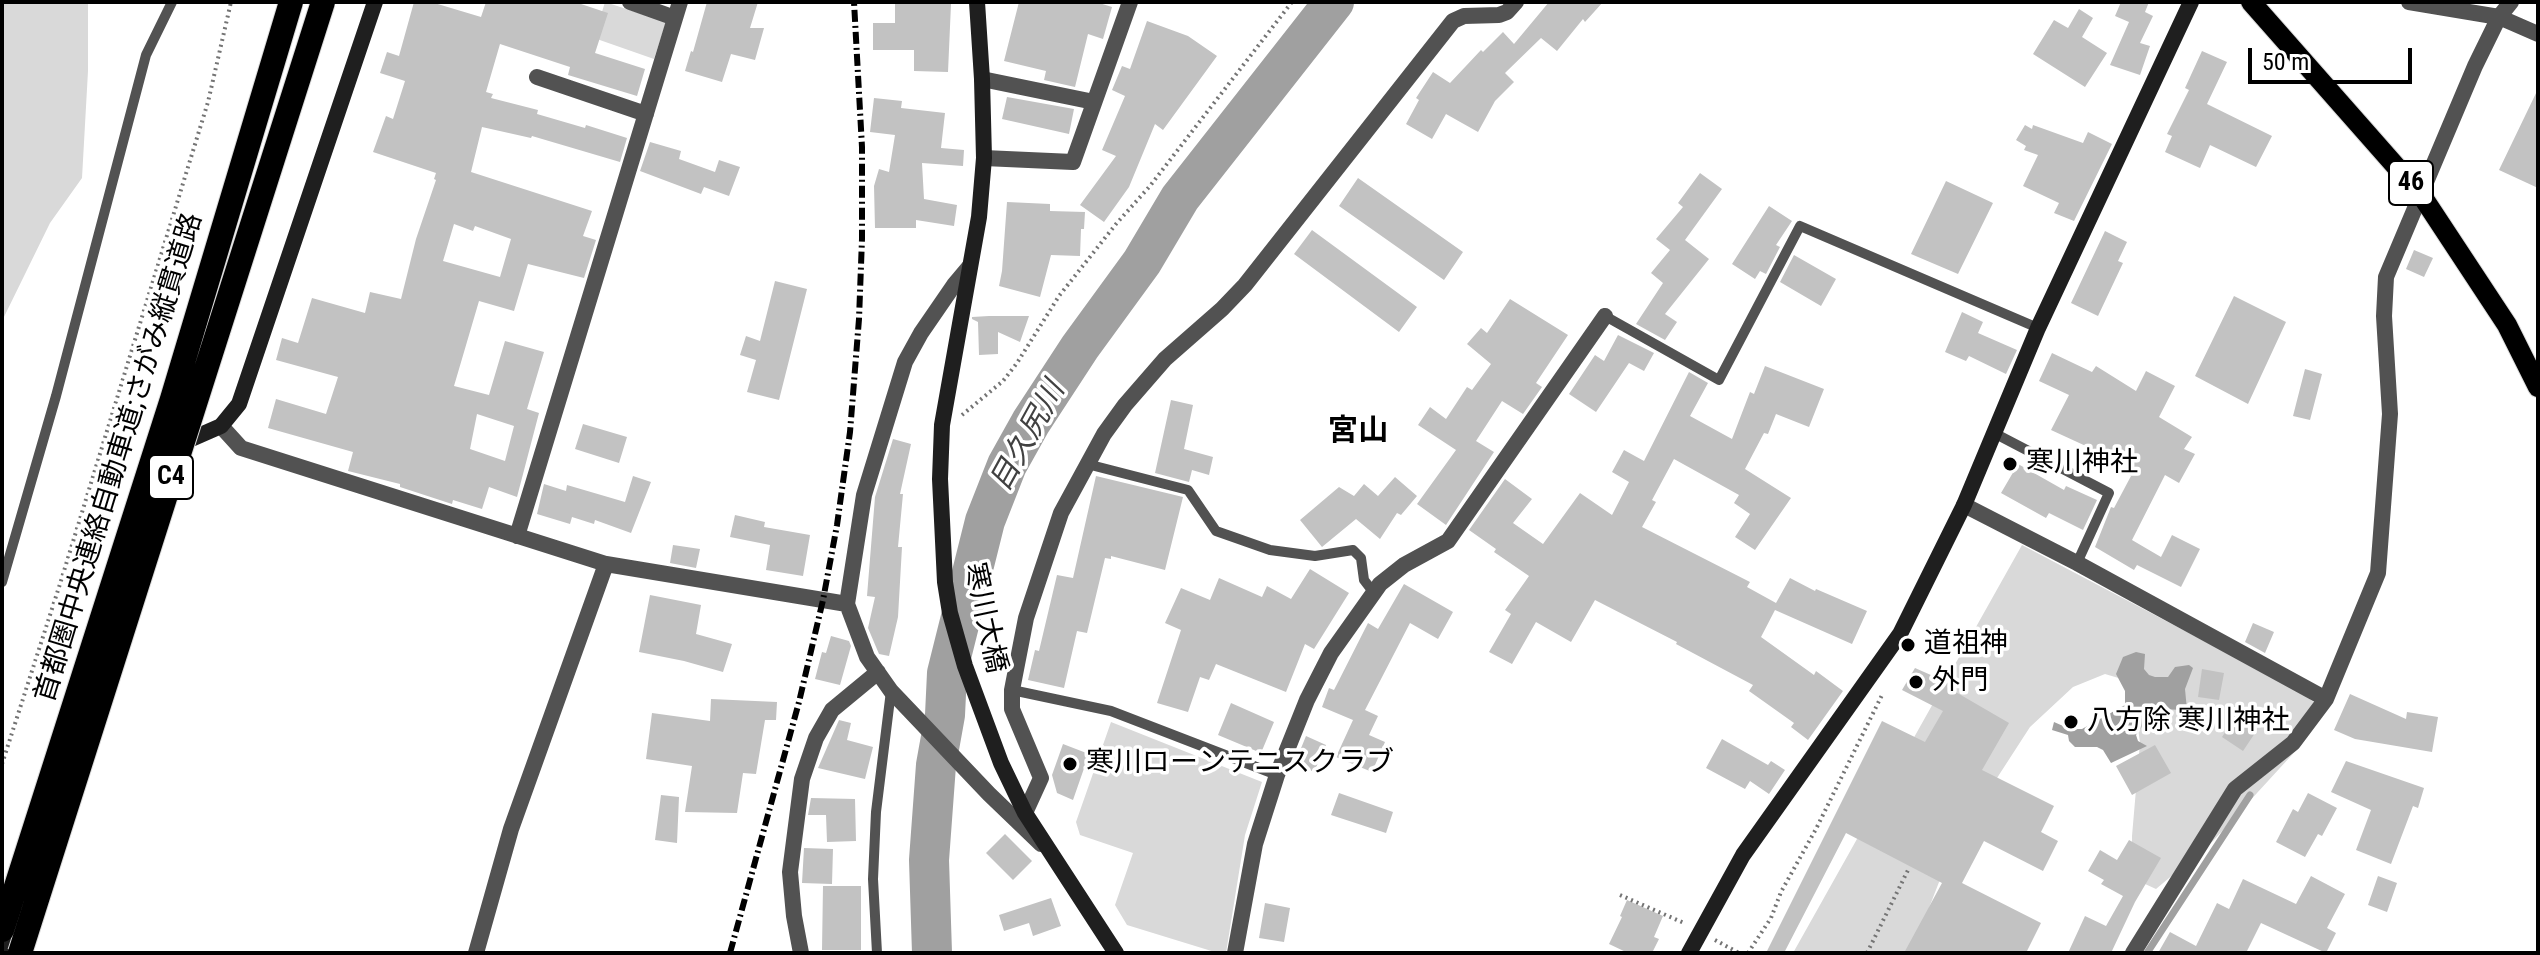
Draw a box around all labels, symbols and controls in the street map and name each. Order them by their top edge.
scale bar [2252,32,2416,82]
text: 50 m [2262,48,2309,76]
road number: 46 [2389,161,2433,205]
street label: 首都圏中央連絡自動車道;さがみ縦貫道路 [29,209,211,707]
water label: 目久尻川 [984,376,1074,498]
district label: 宮山 [1328,414,1388,450]
place label: 寒川神社 [2026,447,2138,481]
road number: C4 [149,455,193,499]
marker: 寒川神社 [2001,455,2019,473]
street label: 寒川大橋 [956,560,1012,676]
place label: 道祖神 [1924,628,2008,662]
marker: 道祖神 [1899,636,1917,654]
place label: 外門 [1932,665,1988,699]
marker: 外門 [1907,673,1925,691]
place label: 八方除 寒川神社 [2087,705,2289,739]
marker: 八方除 寒川神社 [2062,713,2080,731]
place label: 寒川ローンテニスクラブ [1086,747,1394,781]
marker: 寒川ローンテニスクラブ [1061,755,1079,773]

